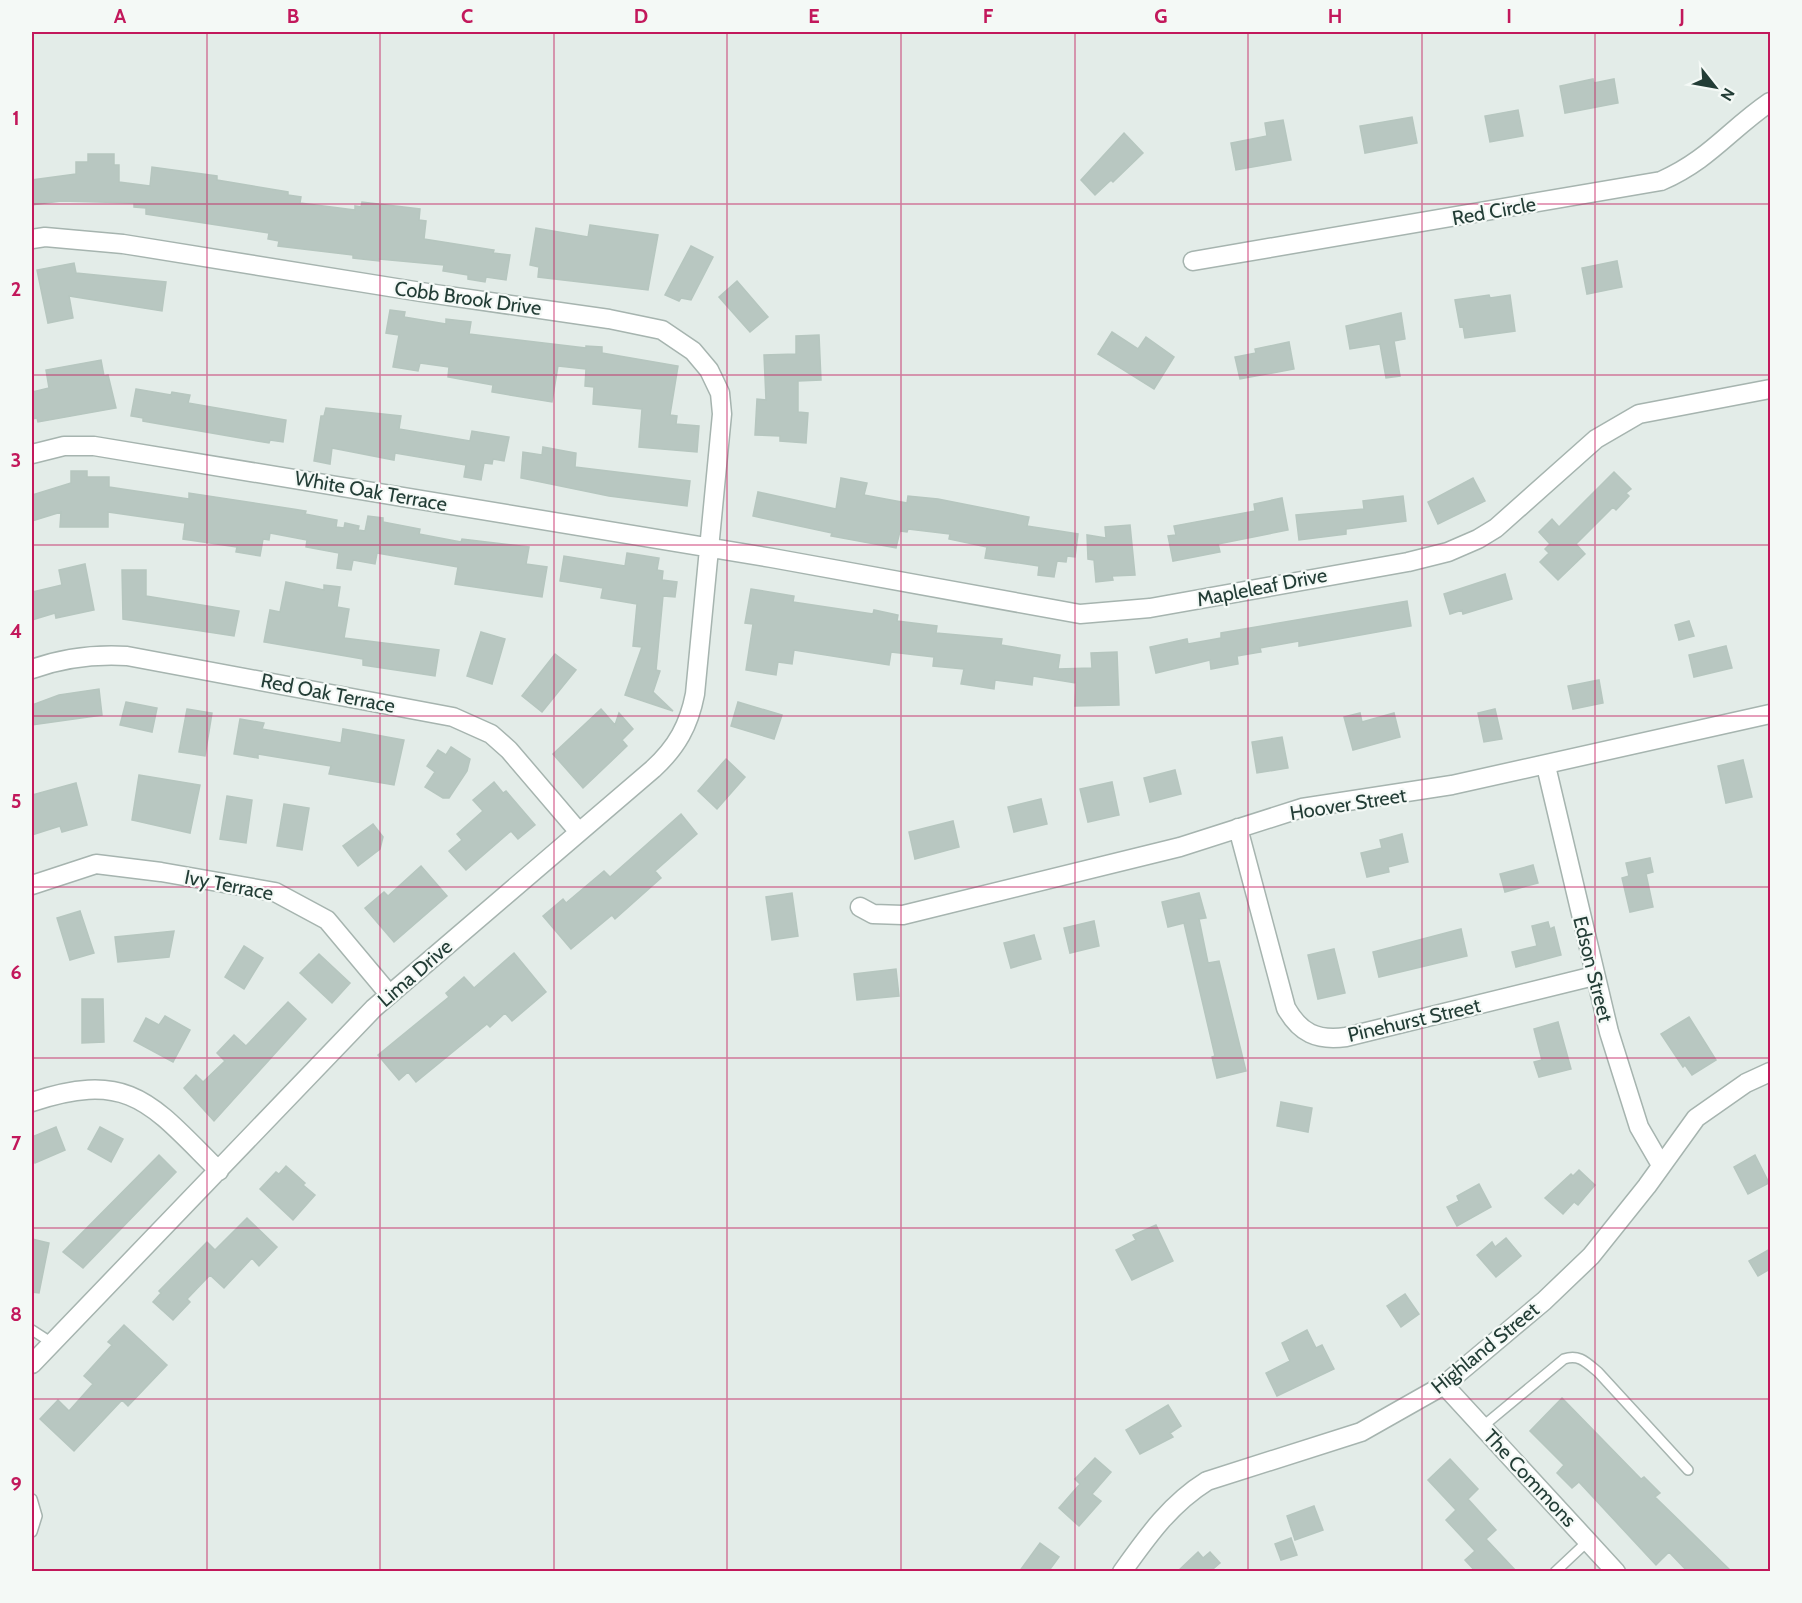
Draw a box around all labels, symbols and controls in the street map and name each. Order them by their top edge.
text: A [114,4,127,28]
text: B [287,4,299,28]
text: C [461,4,473,28]
text: D [634,4,648,28]
text: E [808,4,820,28]
text: F [983,4,994,28]
text: G [1154,4,1168,28]
text: H [1328,4,1342,28]
text: I [1506,4,1512,28]
text: J [1678,4,1685,28]
north arrow [1685,57,1745,117]
text: N [1716,85,1738,104]
text: 1 [12,106,20,130]
street label: Red Circle [1450,192,1538,230]
street label: Cobb Brook Drive [393,276,543,320]
text: 2 [11,277,21,301]
text: 3 [11,448,21,472]
street label: White Oak Terrace [293,466,449,516]
street label: Mapleleaf Drive [1195,563,1329,611]
text: 4 [10,619,22,643]
street label: Red Oak Terrace [259,668,397,718]
street label: Hoover Street [1288,783,1408,825]
text: 5 [11,789,21,813]
street label: Ivy Terrace [183,865,275,905]
street label: Edson Street [1568,914,1618,1025]
street label: Lima Drive [373,934,457,1012]
text: 6 [10,960,22,984]
street label: Pinehurst Street [1345,993,1483,1047]
text: 7 [11,1131,22,1155]
street label: Highland Street [1426,1297,1544,1399]
text: 8 [10,1302,22,1326]
street label: The Commons [1479,1424,1581,1532]
text: 9 [10,1472,22,1496]

